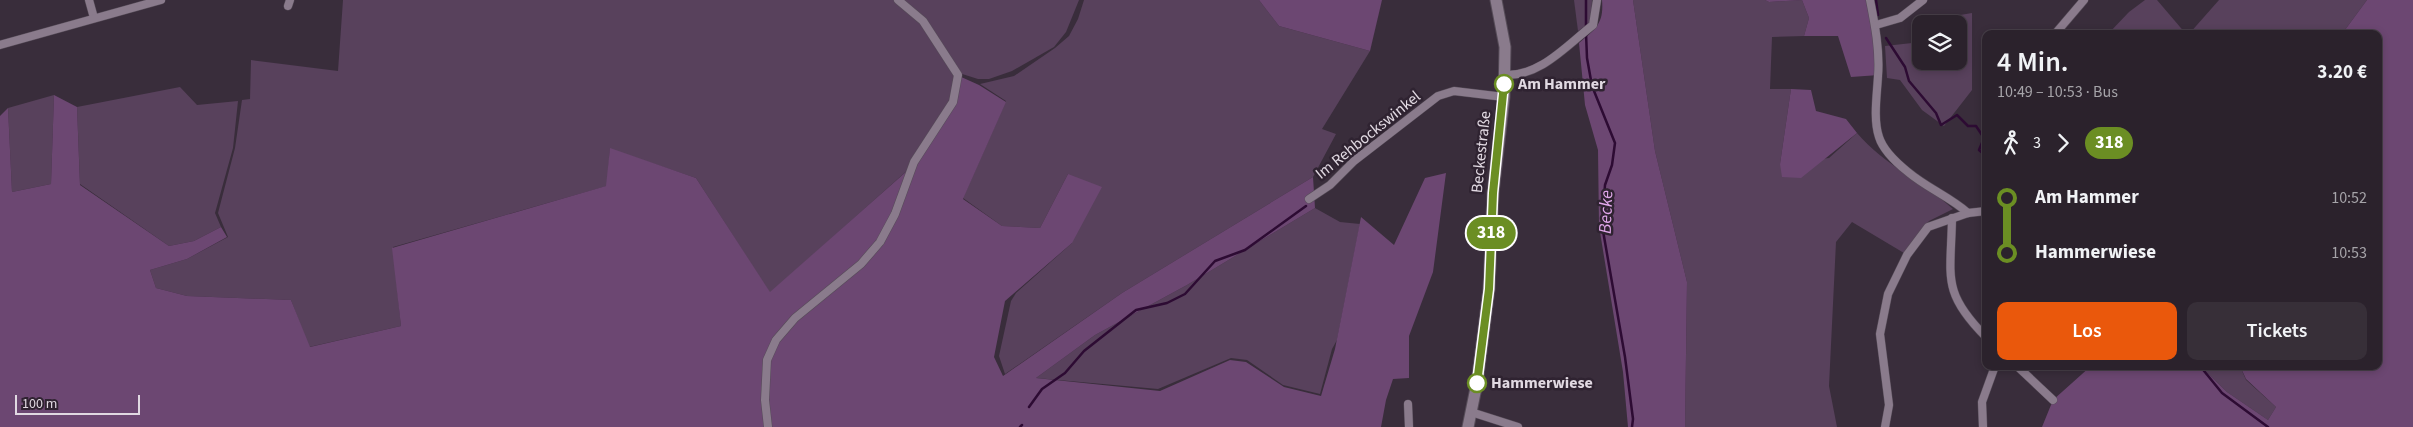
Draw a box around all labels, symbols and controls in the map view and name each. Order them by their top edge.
map controls [1912,15,1967,70]
button: layers [1912,15,1967,70]
text: 4 Min. [1997,42,2069,82]
text: 3.20 € [2317,59,2367,86]
place label: Am Hammer [1517,73,1606,95]
marker: Am Hammer [1494,74,1514,94]
text: 10:49 – 10:53 · Bus [1997,81,2118,103]
street label: Im Rehbockswinkel [1311,86,1425,184]
street label: Beckestraße [1466,110,1496,194]
icon: walk [1997,129,2025,157]
icon: forward [2049,129,2077,157]
text: 318 [2095,130,2123,155]
text: 3 [2033,132,2041,154]
text: Am Hammer [2035,184,2139,211]
text: 10:52 [2331,187,2367,209]
water label: Becke [1593,189,1619,234]
line badge: 318 [1462,217,1520,249]
text: 318 [1477,220,1505,245]
text: Hammerwiese [2035,239,2156,266]
text: 10:53 [2331,242,2367,264]
button: Los [1997,302,2177,360]
button: Tickets [2187,302,2367,360]
place label: Hammerwiese [1491,372,1593,394]
marker: Hammerwiese [1467,373,1487,393]
scale bar [15,392,140,415]
text: 100 m [22,394,57,414]

